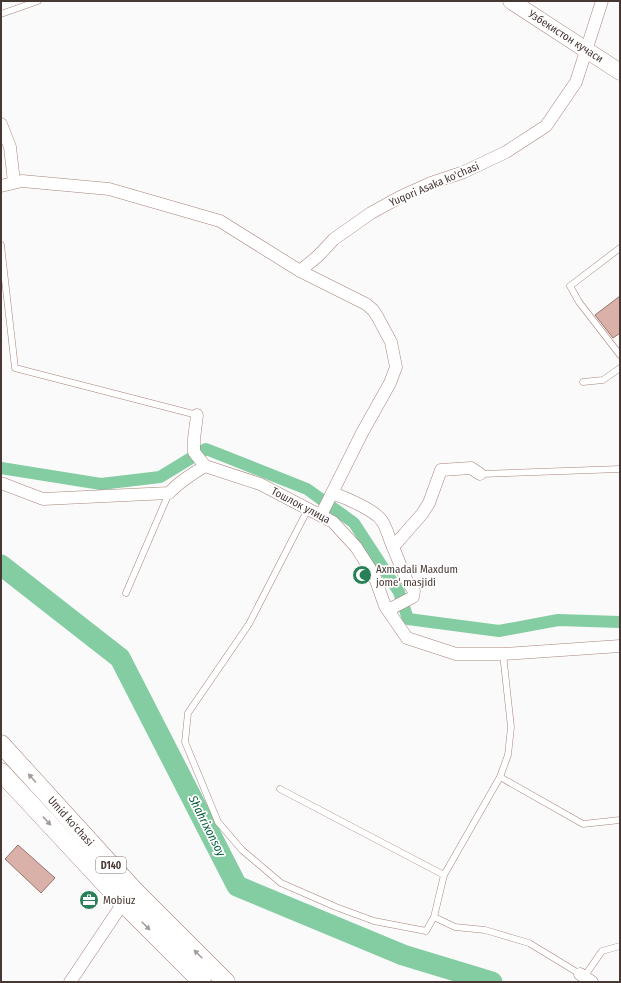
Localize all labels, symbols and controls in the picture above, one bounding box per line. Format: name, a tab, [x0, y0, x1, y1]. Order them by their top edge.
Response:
street label: Узбекистон кучаси	[525, 7, 606, 66]
street label: Yuqori Asaka ko'chasi	[387, 160, 481, 209]
street label: Тошлок улица	[269, 484, 332, 526]
place label: Axmadali Maxdum jome' masjidi	[375, 563, 458, 589]
mosque icon: Axmadali Maxdum jome' masjidi	[351, 564, 373, 586]
one-way arrow	[28, 773, 37, 783]
water label: Shahrixonsoy	[185, 792, 229, 859]
street label: Umid ko'chasi	[45, 794, 96, 849]
one-way arrow	[42, 816, 52, 826]
road number: D140	[96, 857, 126, 873]
office icon: Mobiuz	[78, 889, 100, 911]
place label: Mobiuz	[103, 894, 136, 907]
one-way arrow	[141, 921, 151, 931]
one-way arrow	[193, 949, 203, 959]

